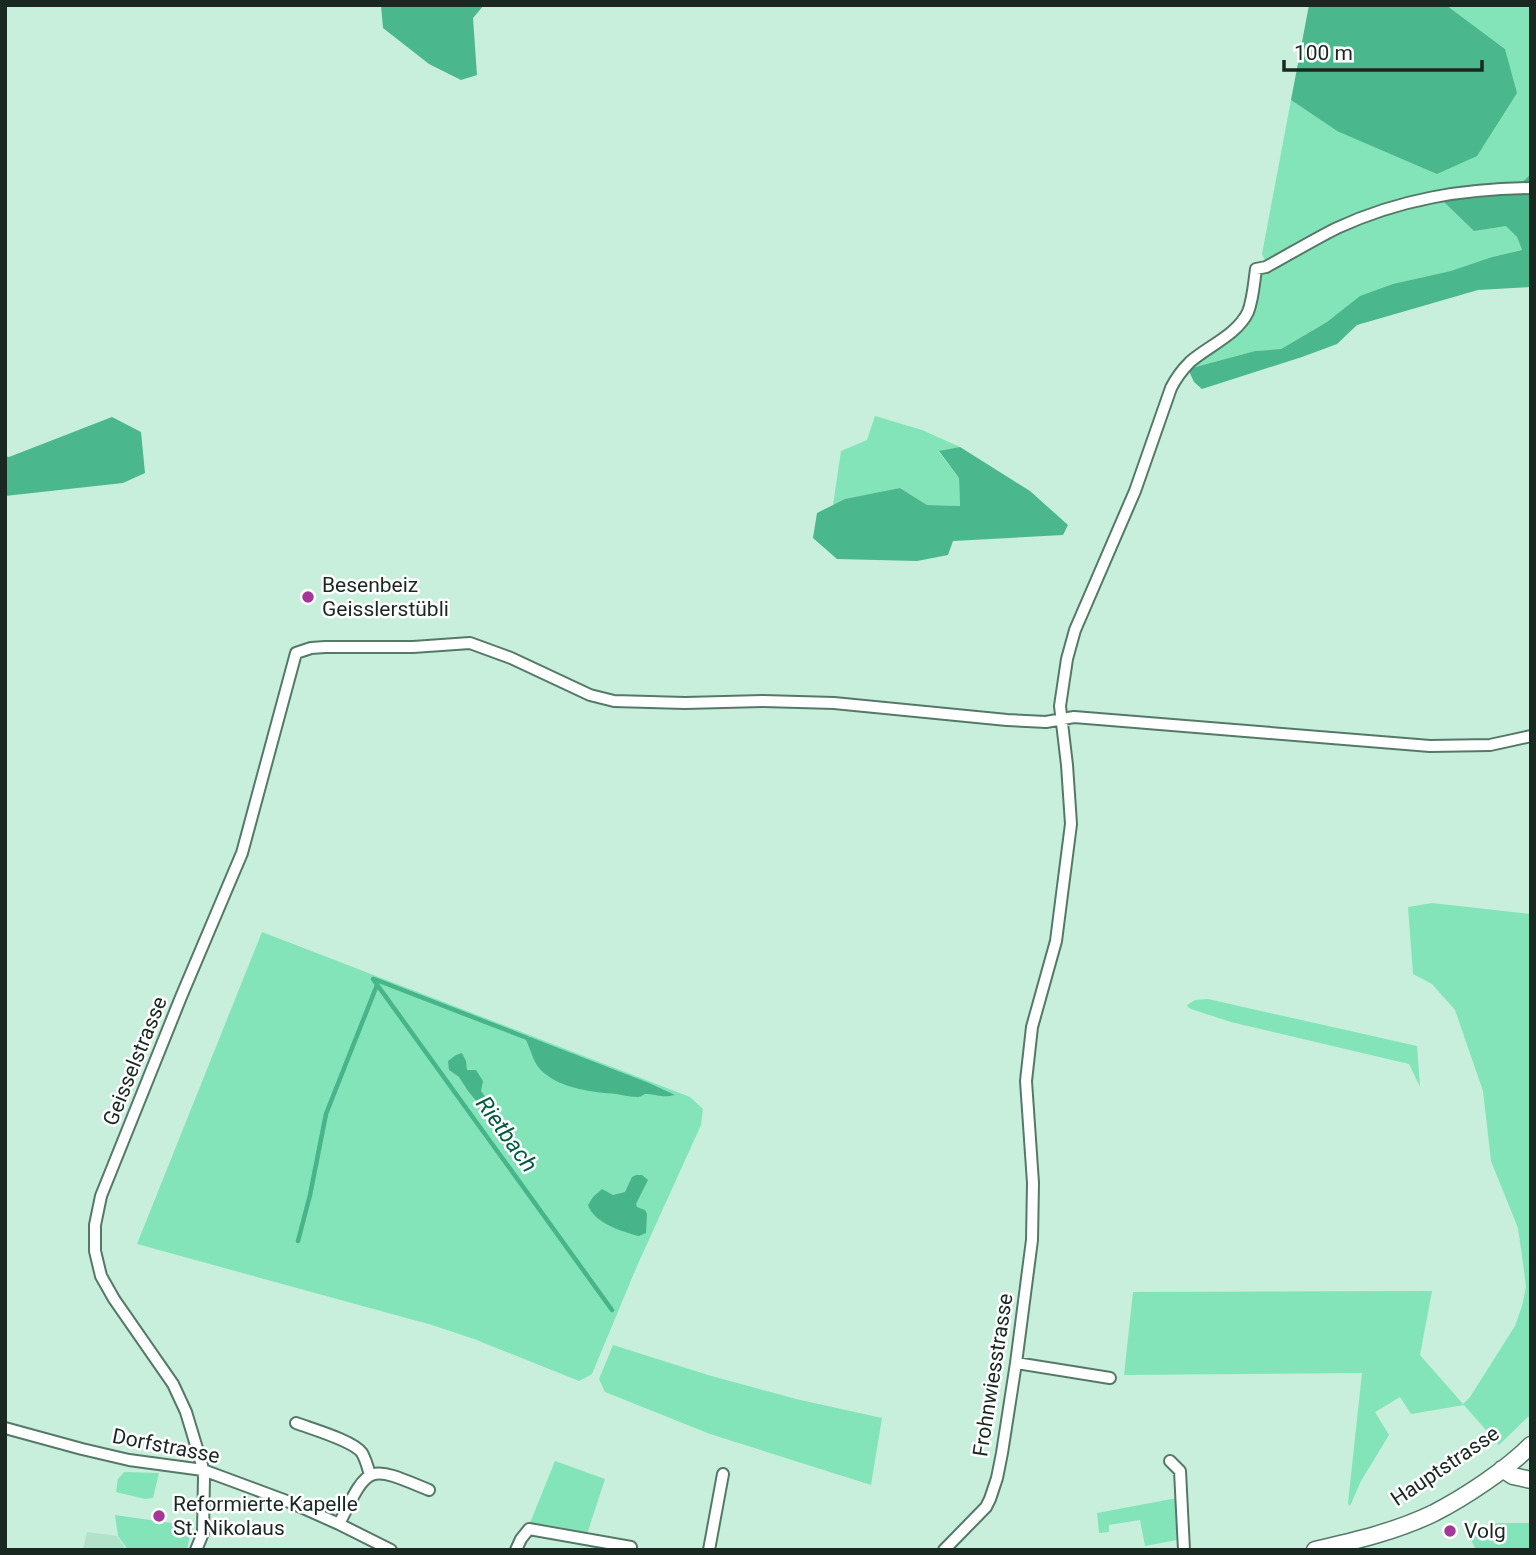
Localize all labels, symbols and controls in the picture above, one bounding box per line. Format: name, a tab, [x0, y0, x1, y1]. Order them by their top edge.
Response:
scale bar	[1284, 28, 1482, 72]
text: 100 m	[1294, 41, 1353, 65]
place label: Besenbeiz Geisslerstübli	[322, 573, 449, 621]
marker: Besenbeiz Geisslerstübli	[300, 589, 316, 605]
street label: Geisselstrasse	[98, 993, 172, 1129]
water label: Rietbach	[470, 1091, 543, 1177]
street label: Frohnwiesstrasse	[968, 1292, 1018, 1458]
street label: Hauptstrasse	[1386, 1421, 1504, 1511]
street label: Dorfstrasse	[110, 1424, 222, 1468]
place label: Reformierte Kapelle St. Nikolaus	[173, 1492, 358, 1540]
marker: Reformierte Kapelle St. Nikolaus	[151, 1508, 167, 1524]
place label: Volg	[1464, 1519, 1506, 1543]
marker: Volg	[1442, 1523, 1458, 1539]

